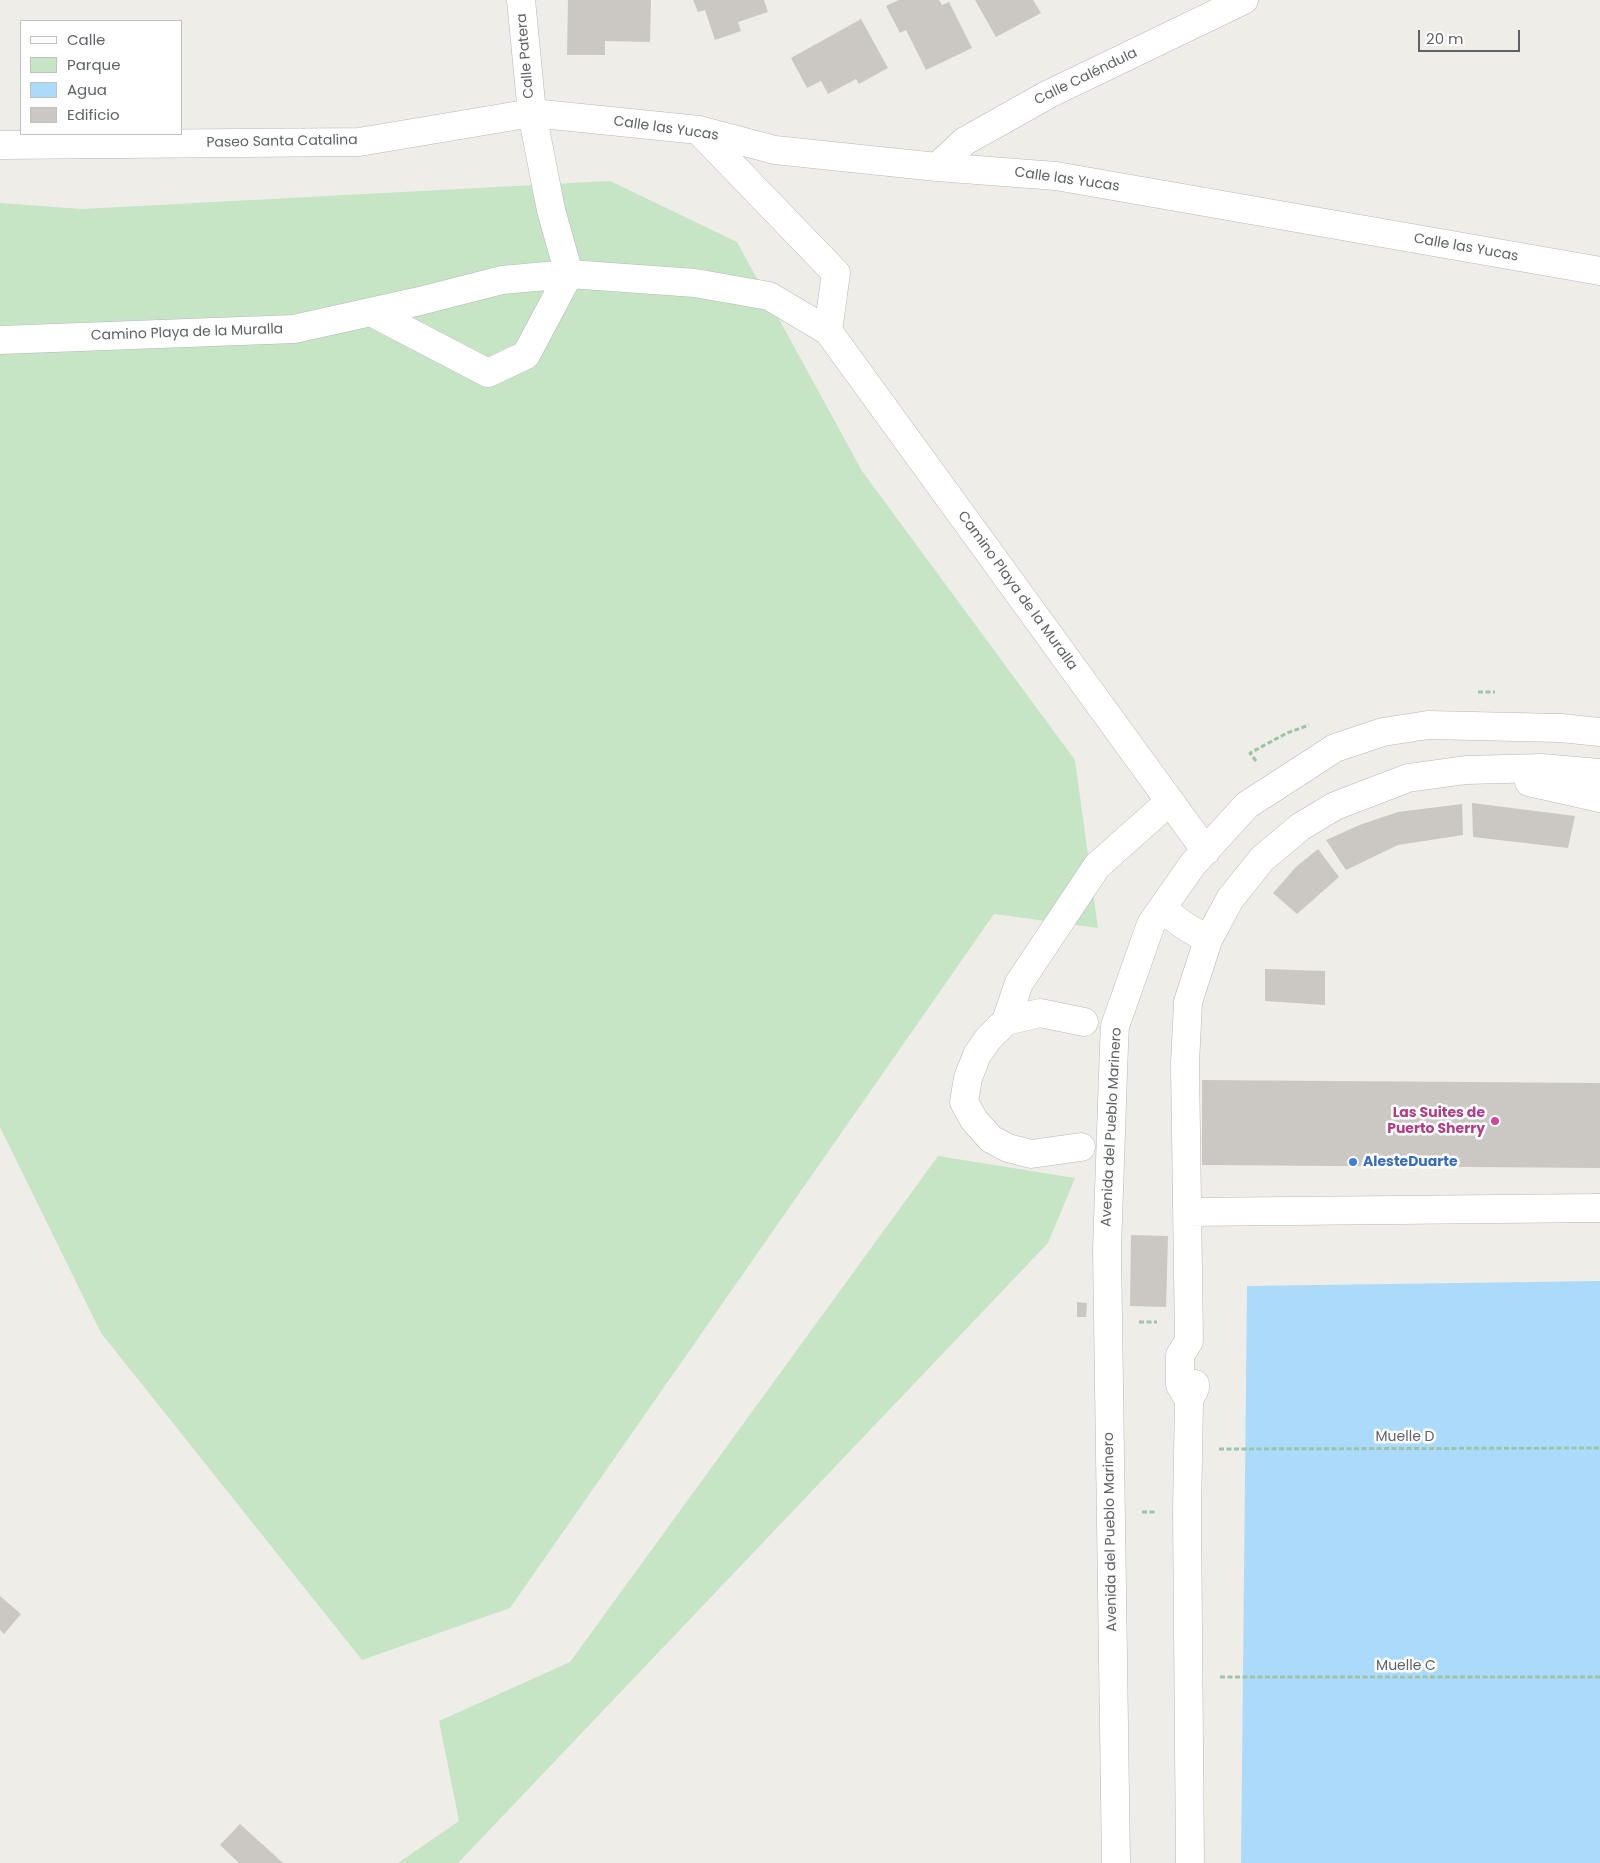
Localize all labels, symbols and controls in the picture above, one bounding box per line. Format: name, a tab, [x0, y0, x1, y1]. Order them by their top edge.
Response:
street label: Calle Patera	[514, 13, 538, 99]
legend	[20, 20, 182, 135]
scale bar	[1420, 20, 1522, 52]
text: 20 m	[1426, 28, 1464, 49]
text: Calle	[67, 29, 105, 50]
street label: Calle Caléndula	[1032, 45, 1140, 109]
text: Parque	[67, 54, 120, 75]
text: Agua	[67, 79, 107, 100]
text: Edificio	[67, 104, 120, 125]
street label: Calle las Yucas	[612, 113, 720, 145]
street label: Paseo Santa Catalina	[206, 132, 358, 152]
street label: Calle las Yucas	[1013, 164, 1121, 196]
street label: Calle las Yucas	[1412, 231, 1520, 265]
street label: Camino Playa de la Muralla	[91, 321, 283, 345]
street label: Camino Playa de la Muralla	[954, 508, 1080, 674]
street label: Avenida del Pueblo Marinero	[1098, 1027, 1126, 1227]
place label: Las Suites de Puerto Sherry	[1387, 1105, 1485, 1138]
marker: Las Suites de Puerto Sherry	[1489, 1115, 1501, 1127]
place label: AlesteDuarte	[1363, 1154, 1458, 1170]
marker: AlesteDuarte	[1347, 1156, 1359, 1168]
street label: Muelle D	[1376, 1429, 1434, 1445]
street label: Avenida del Pueblo Marinero	[1101, 1432, 1121, 1632]
street label: Muelle C	[1376, 1658, 1436, 1674]

